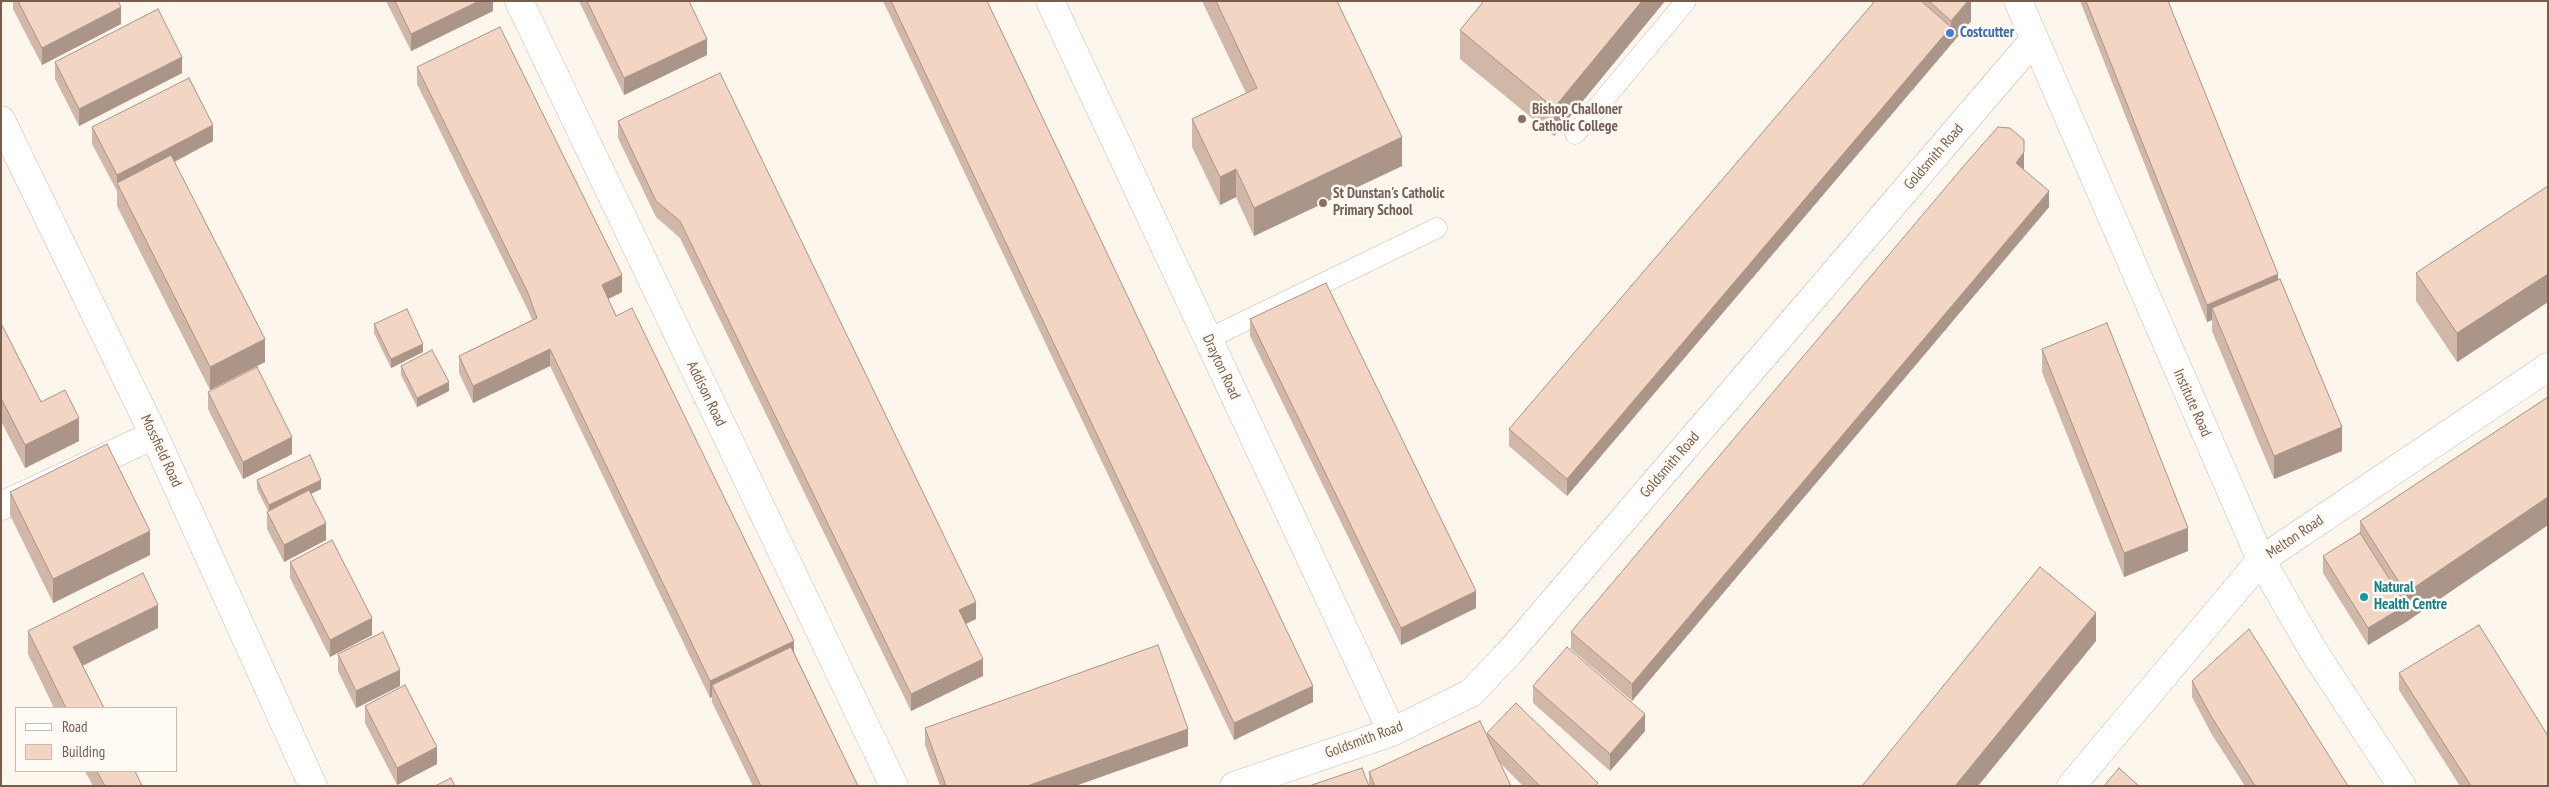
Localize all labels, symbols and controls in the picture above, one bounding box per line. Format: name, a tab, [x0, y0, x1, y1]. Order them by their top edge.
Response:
place label: Costcutter	[1960, 24, 2014, 42]
marker: Costcutter	[1944, 27, 1956, 39]
place label: Bishop Challoner Catholic College	[1532, 101, 1622, 136]
marker: Bishop Challoner Catholic College	[1516, 113, 1528, 125]
street label: Goldsmith Road	[1900, 120, 1968, 194]
place label: St Dunstan's Catholic Primary School	[1333, 185, 1445, 220]
marker: St Dunstan's Catholic Primary School	[1317, 197, 1329, 209]
street label: Drayton Road	[1198, 332, 1244, 402]
street label: Addison Road	[683, 358, 729, 430]
street label: Institute Road	[2169, 366, 2215, 440]
street label: Mossfield Road	[136, 412, 186, 490]
street label: Goldsmith Road	[1636, 428, 1704, 502]
street label: Melton Road	[2263, 511, 2327, 563]
place label: Natural Health Centre	[2374, 579, 2447, 614]
marker: Natural Health Centre	[2358, 591, 2370, 603]
legend	[15, 707, 178, 772]
text: Road	[62, 717, 88, 736]
street label: Goldsmith Road	[1323, 718, 1405, 762]
text: Building	[62, 742, 105, 761]

